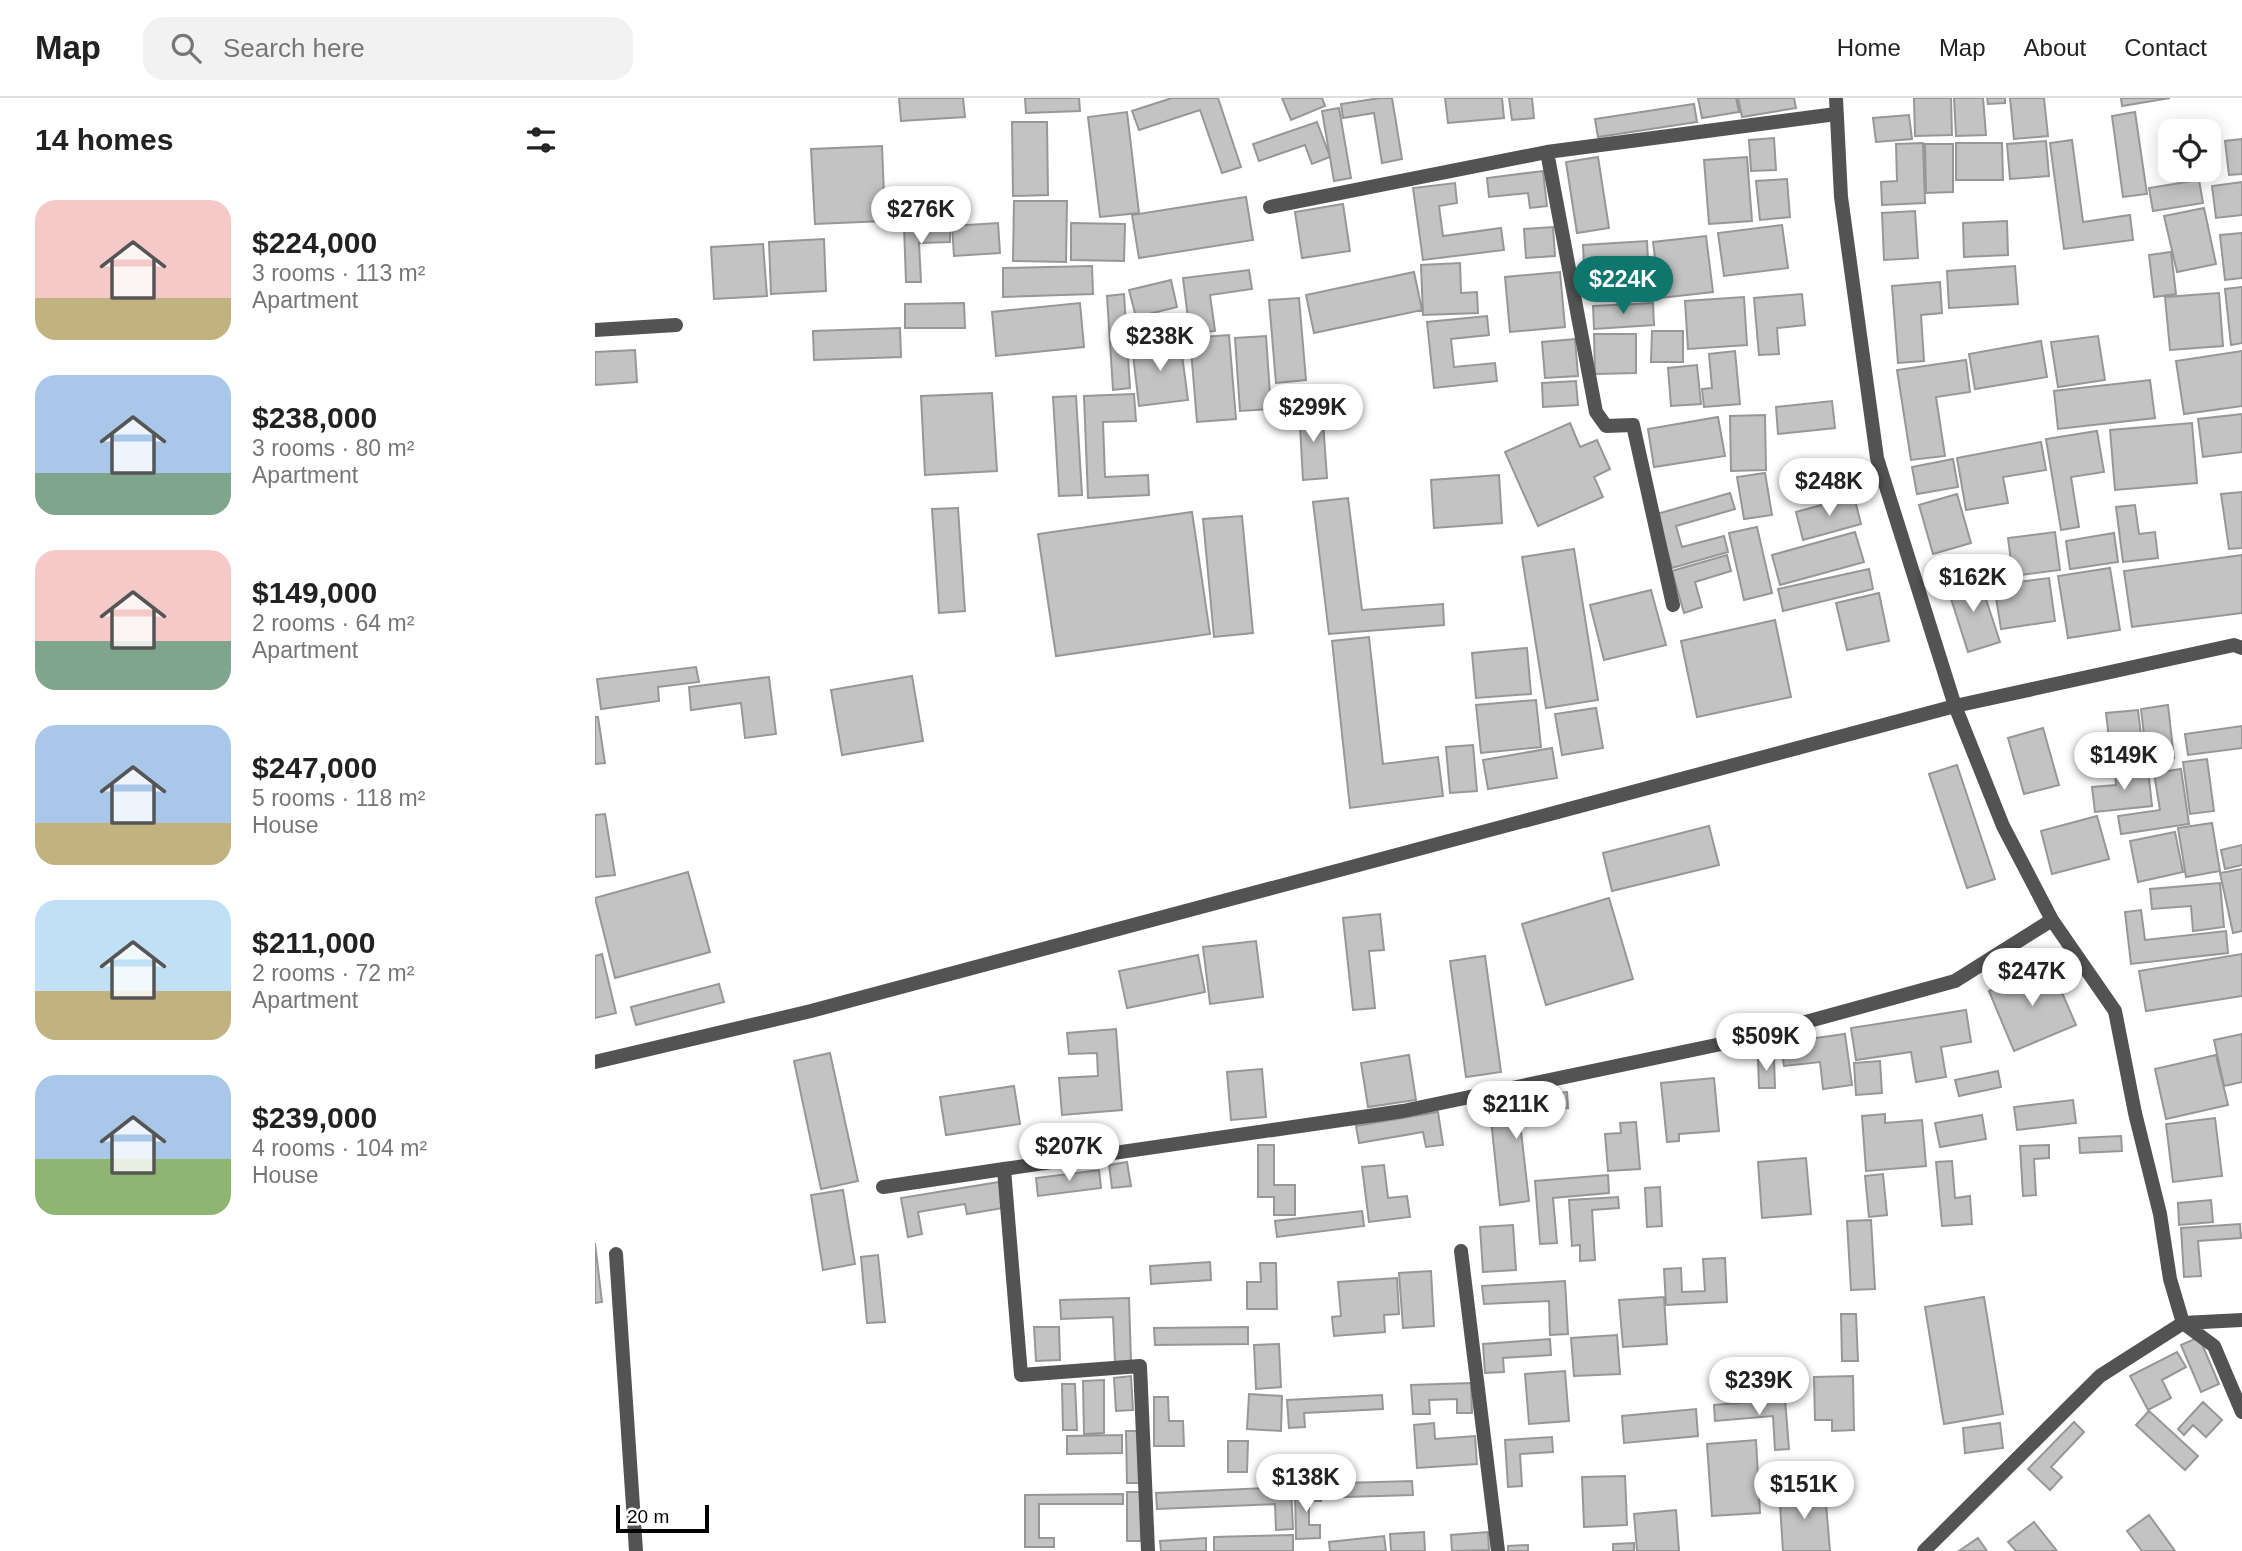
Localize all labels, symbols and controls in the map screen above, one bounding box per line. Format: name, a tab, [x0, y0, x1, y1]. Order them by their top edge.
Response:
search box	[143, 17, 633, 80]
text: Map	[35, 29, 101, 66]
icon: search	[167, 29, 205, 67]
text: Search here	[223, 33, 365, 63]
text: Home	[1837, 34, 1901, 61]
text: Map	[1939, 34, 1986, 61]
text: About	[2024, 34, 2086, 61]
text: Contact	[2124, 34, 2207, 61]
map controls	[2158, 119, 2221, 182]
button: locate	[2158, 119, 2221, 182]
icon: filters	[522, 121, 560, 159]
text: 14 homes	[35, 123, 173, 156]
pin: $276K	[872, 186, 970, 246]
text: $276K	[887, 196, 955, 222]
text: $224,000	[252, 226, 377, 259]
icon: home	[91, 228, 175, 312]
pin: $224K	[1574, 256, 1672, 316]
text: 3 rooms · 113 m²	[252, 260, 425, 286]
text: $224K	[1589, 266, 1657, 292]
text: Apartment	[252, 287, 358, 313]
pin: $238K	[1111, 314, 1209, 373]
text: $238K	[1126, 323, 1194, 349]
pin: $299K	[1264, 384, 1362, 444]
text: $299K	[1279, 394, 1347, 420]
text: $238,000	[252, 401, 377, 434]
icon: home	[91, 403, 175, 487]
text: 3 rooms · 80 m²	[252, 435, 414, 461]
pin: $248K	[1780, 458, 1878, 518]
text: Apartment	[252, 462, 358, 488]
text: $248K	[1795, 468, 1863, 494]
pin: $162K	[1924, 554, 2022, 614]
text: $162K	[1939, 564, 2007, 590]
text: $149,000	[252, 576, 377, 609]
icon: home	[91, 578, 175, 662]
text: 2 rooms · 64 m²	[252, 610, 414, 636]
text: Apartment	[252, 637, 358, 663]
pin: $149K	[2075, 732, 2173, 792]
text: $149K	[2090, 742, 2158, 768]
text: $247,000	[252, 751, 377, 784]
icon: home	[91, 753, 175, 837]
text: 5 rooms · 118 m²	[252, 785, 425, 811]
text: House	[252, 812, 318, 838]
text: $211,000	[252, 926, 375, 959]
icon: home	[91, 928, 175, 1012]
pin: $247K	[1983, 948, 2081, 1008]
text: $247K	[1998, 958, 2066, 984]
text: 2 rooms · 72 m²	[252, 960, 414, 986]
text: Apartment	[252, 987, 358, 1013]
pin: $509K	[1717, 1014, 1815, 1073]
text: $509K	[1732, 1023, 1800, 1049]
pin: $211K	[1467, 1082, 1565, 1141]
text: $211K	[1483, 1091, 1549, 1117]
text: $239,000	[252, 1101, 377, 1134]
icon: home	[91, 1103, 175, 1187]
pin: $207K	[1020, 1124, 1118, 1183]
text: $207K	[1035, 1133, 1103, 1159]
text: 4 rooms · 104 m²	[252, 1135, 427, 1161]
text: House	[252, 1162, 318, 1188]
pin: $239K	[1710, 1358, 1808, 1417]
text: $239K	[1725, 1367, 1793, 1393]
pin: $138K	[1257, 1454, 1355, 1514]
pin: $151K	[1755, 1462, 1853, 1521]
text: $138K	[1272, 1464, 1340, 1490]
text: $151K	[1770, 1471, 1838, 1497]
scale bar	[616, 1502, 709, 1534]
text: 20 m	[627, 1506, 669, 1527]

